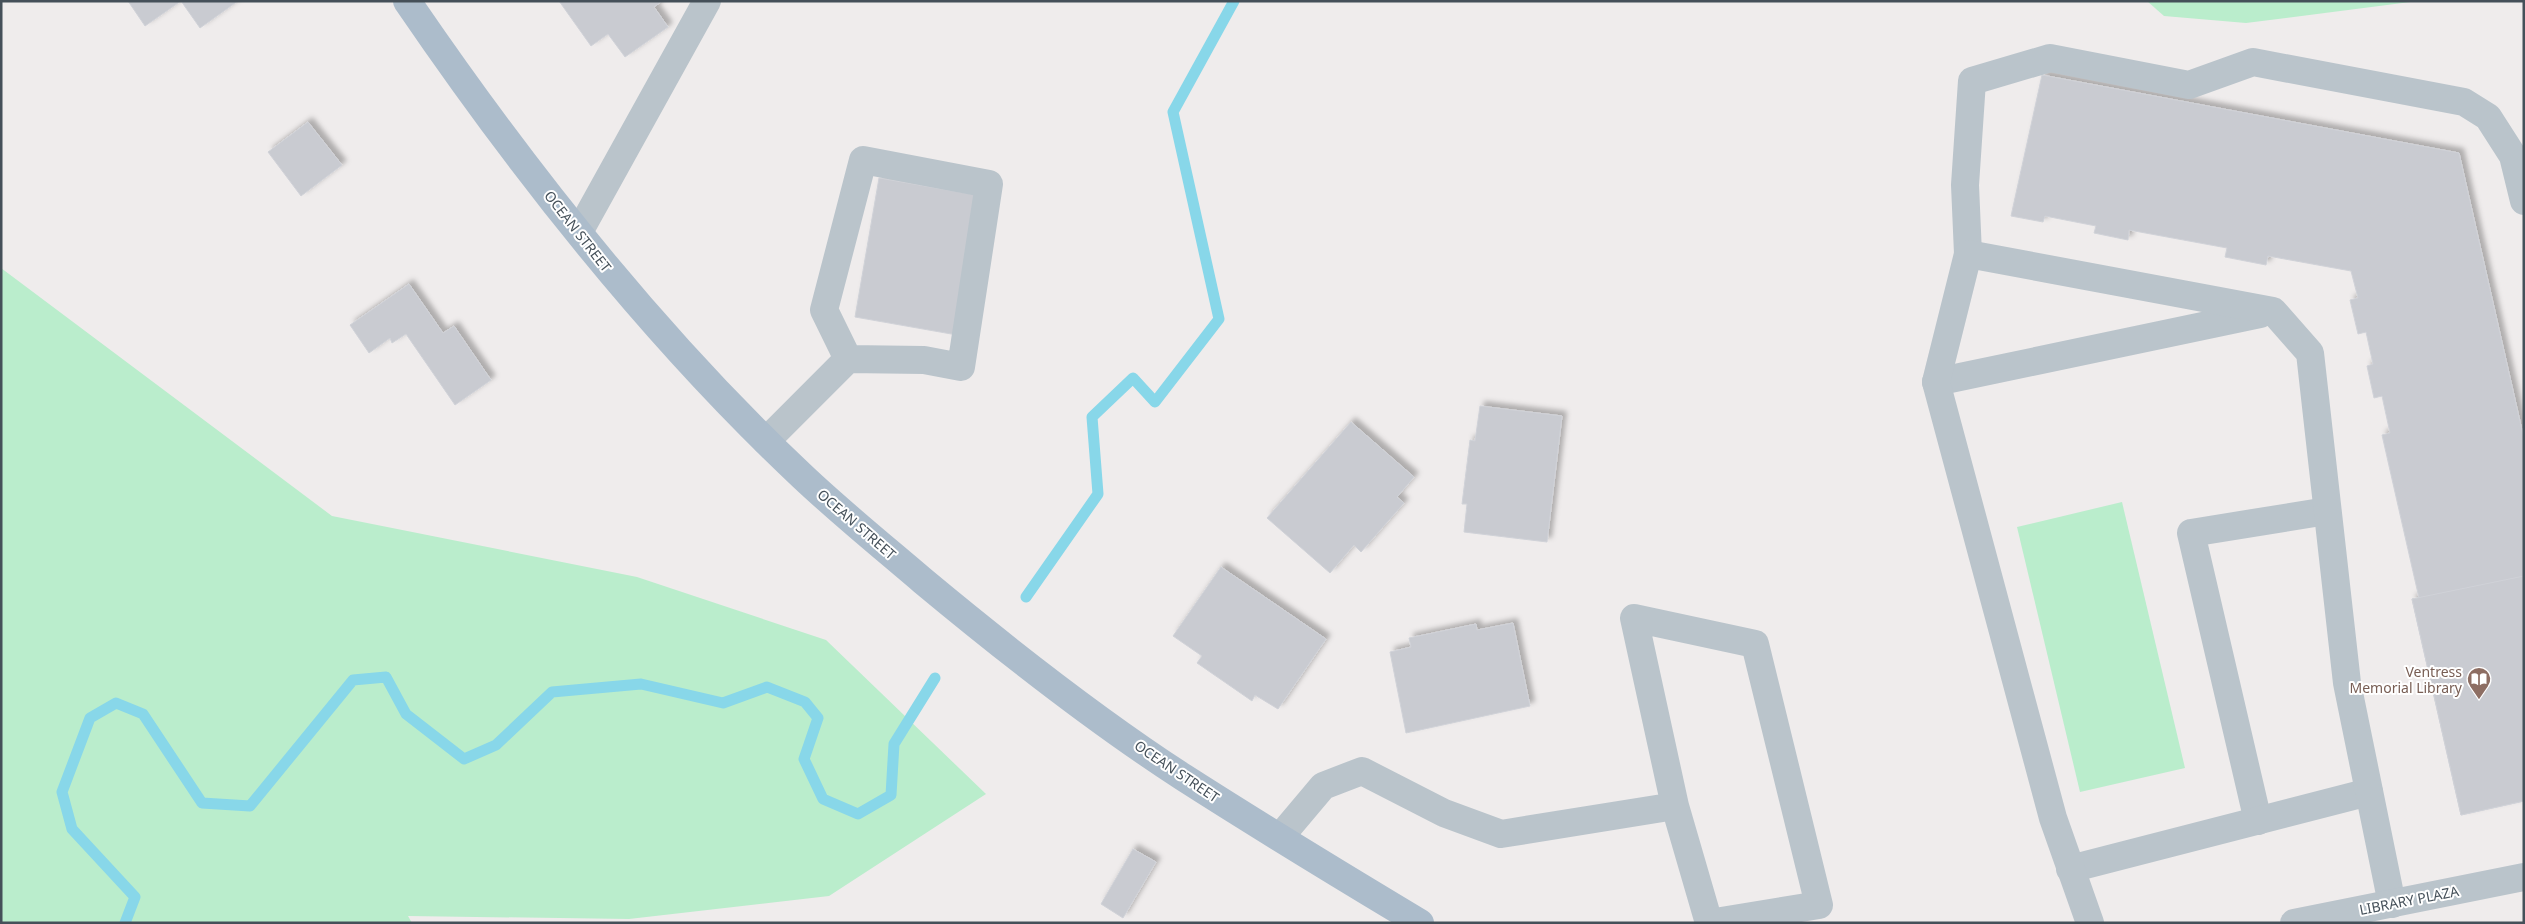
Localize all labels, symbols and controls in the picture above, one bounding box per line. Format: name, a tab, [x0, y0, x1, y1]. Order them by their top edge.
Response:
street label: OCEAN STREET	[540, 186, 616, 276]
street label: OCEAN STREET	[814, 485, 900, 564]
place label: Ventress Memorial Library	[2350, 662, 2463, 697]
library icon: Ventress Memorial Library	[2466, 666, 2492, 700]
street label: OCEAN STREET	[1131, 736, 1223, 806]
street label: LIBRARY PLAZA	[2358, 881, 2460, 919]

